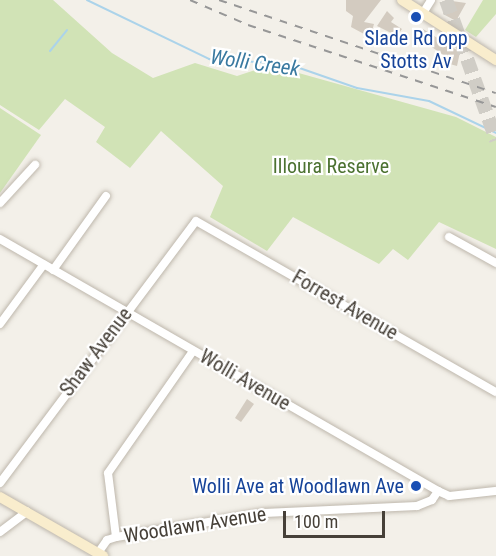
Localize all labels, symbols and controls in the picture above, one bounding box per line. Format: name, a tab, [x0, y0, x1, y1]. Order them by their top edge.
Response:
marker: Slade Rd opp Stotts Av	[409, 10, 423, 24]
place label: Slade Rd opp Stotts Av	[364, 27, 468, 74]
water label: Wolli Creek	[209, 44, 301, 82]
park label: Illoura Reserve	[273, 154, 389, 178]
street label: Forrest Avenue	[288, 265, 402, 345]
street label: Shaw Avenue	[55, 303, 137, 401]
street label: Wolli Avenue	[195, 344, 295, 416]
place label: Wolli Ave at Woodlawn Ave	[192, 474, 404, 498]
marker: Wolli Ave at Woodlawn Ave	[409, 479, 423, 493]
scale bar	[286, 499, 388, 537]
street label: Woodlawn Avenue	[122, 502, 268, 548]
text: 100 m	[294, 511, 338, 532]

